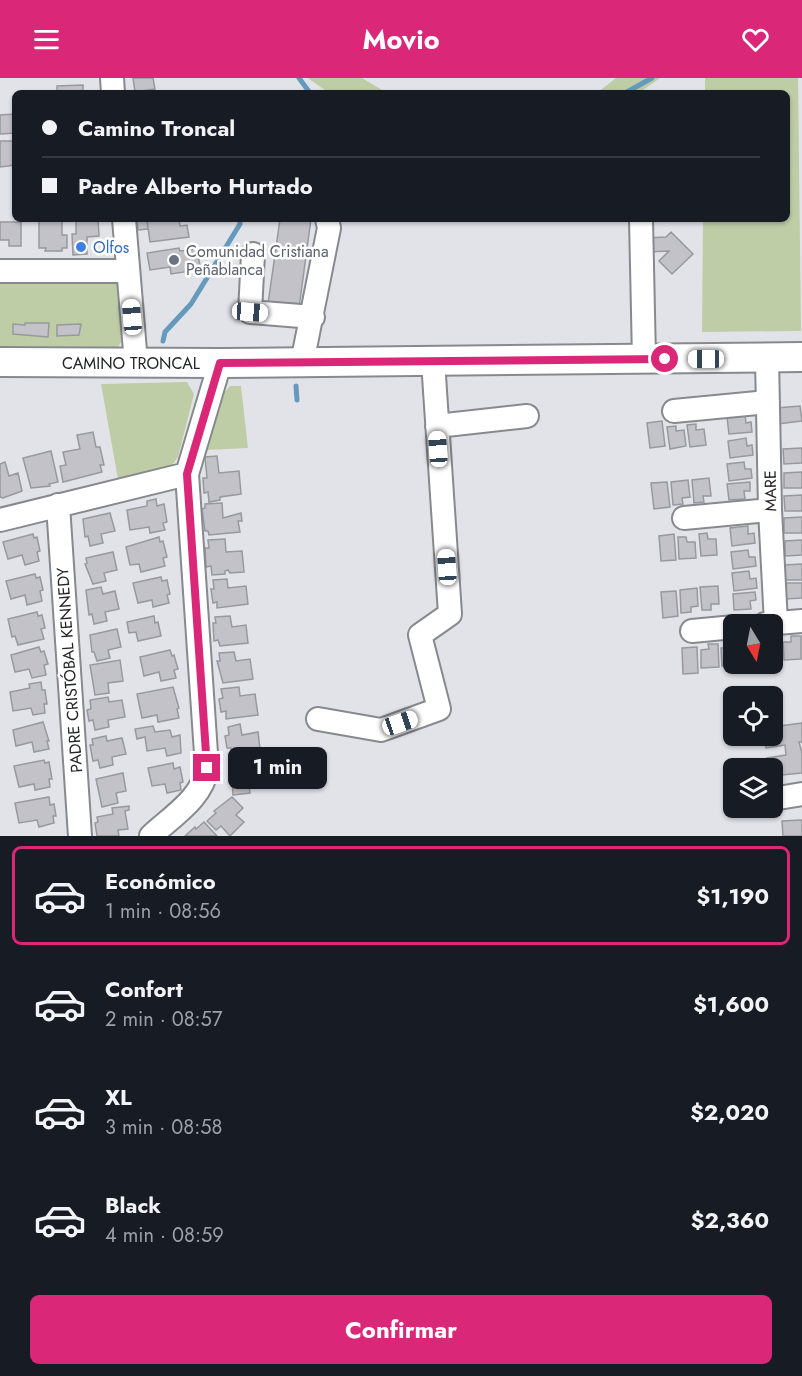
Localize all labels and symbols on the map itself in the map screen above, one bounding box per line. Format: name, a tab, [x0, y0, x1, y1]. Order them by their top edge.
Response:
place label: Olfos	[93, 236, 129, 259]
marker: Olfos	[74, 240, 88, 254]
place label: Comunidad Cristiana Peñablanca	[186, 240, 329, 281]
marker: Comunidad Cristiana Peñablanca	[167, 253, 181, 267]
car	[121, 298, 143, 336]
car	[231, 302, 269, 322]
route start	[651, 345, 678, 372]
car	[688, 350, 724, 368]
street label: CAMINO TRONCAL	[62, 352, 201, 375]
car	[428, 430, 448, 468]
street label: MARE	[759, 470, 782, 512]
car	[437, 548, 457, 586]
street label: PADRE CRISTÓBAL KENNEDY	[51, 567, 88, 773]
north arrow	[723, 614, 783, 674]
car	[380, 709, 420, 737]
callout: 1 min	[228, 747, 327, 789]
route end	[193, 754, 220, 781]

